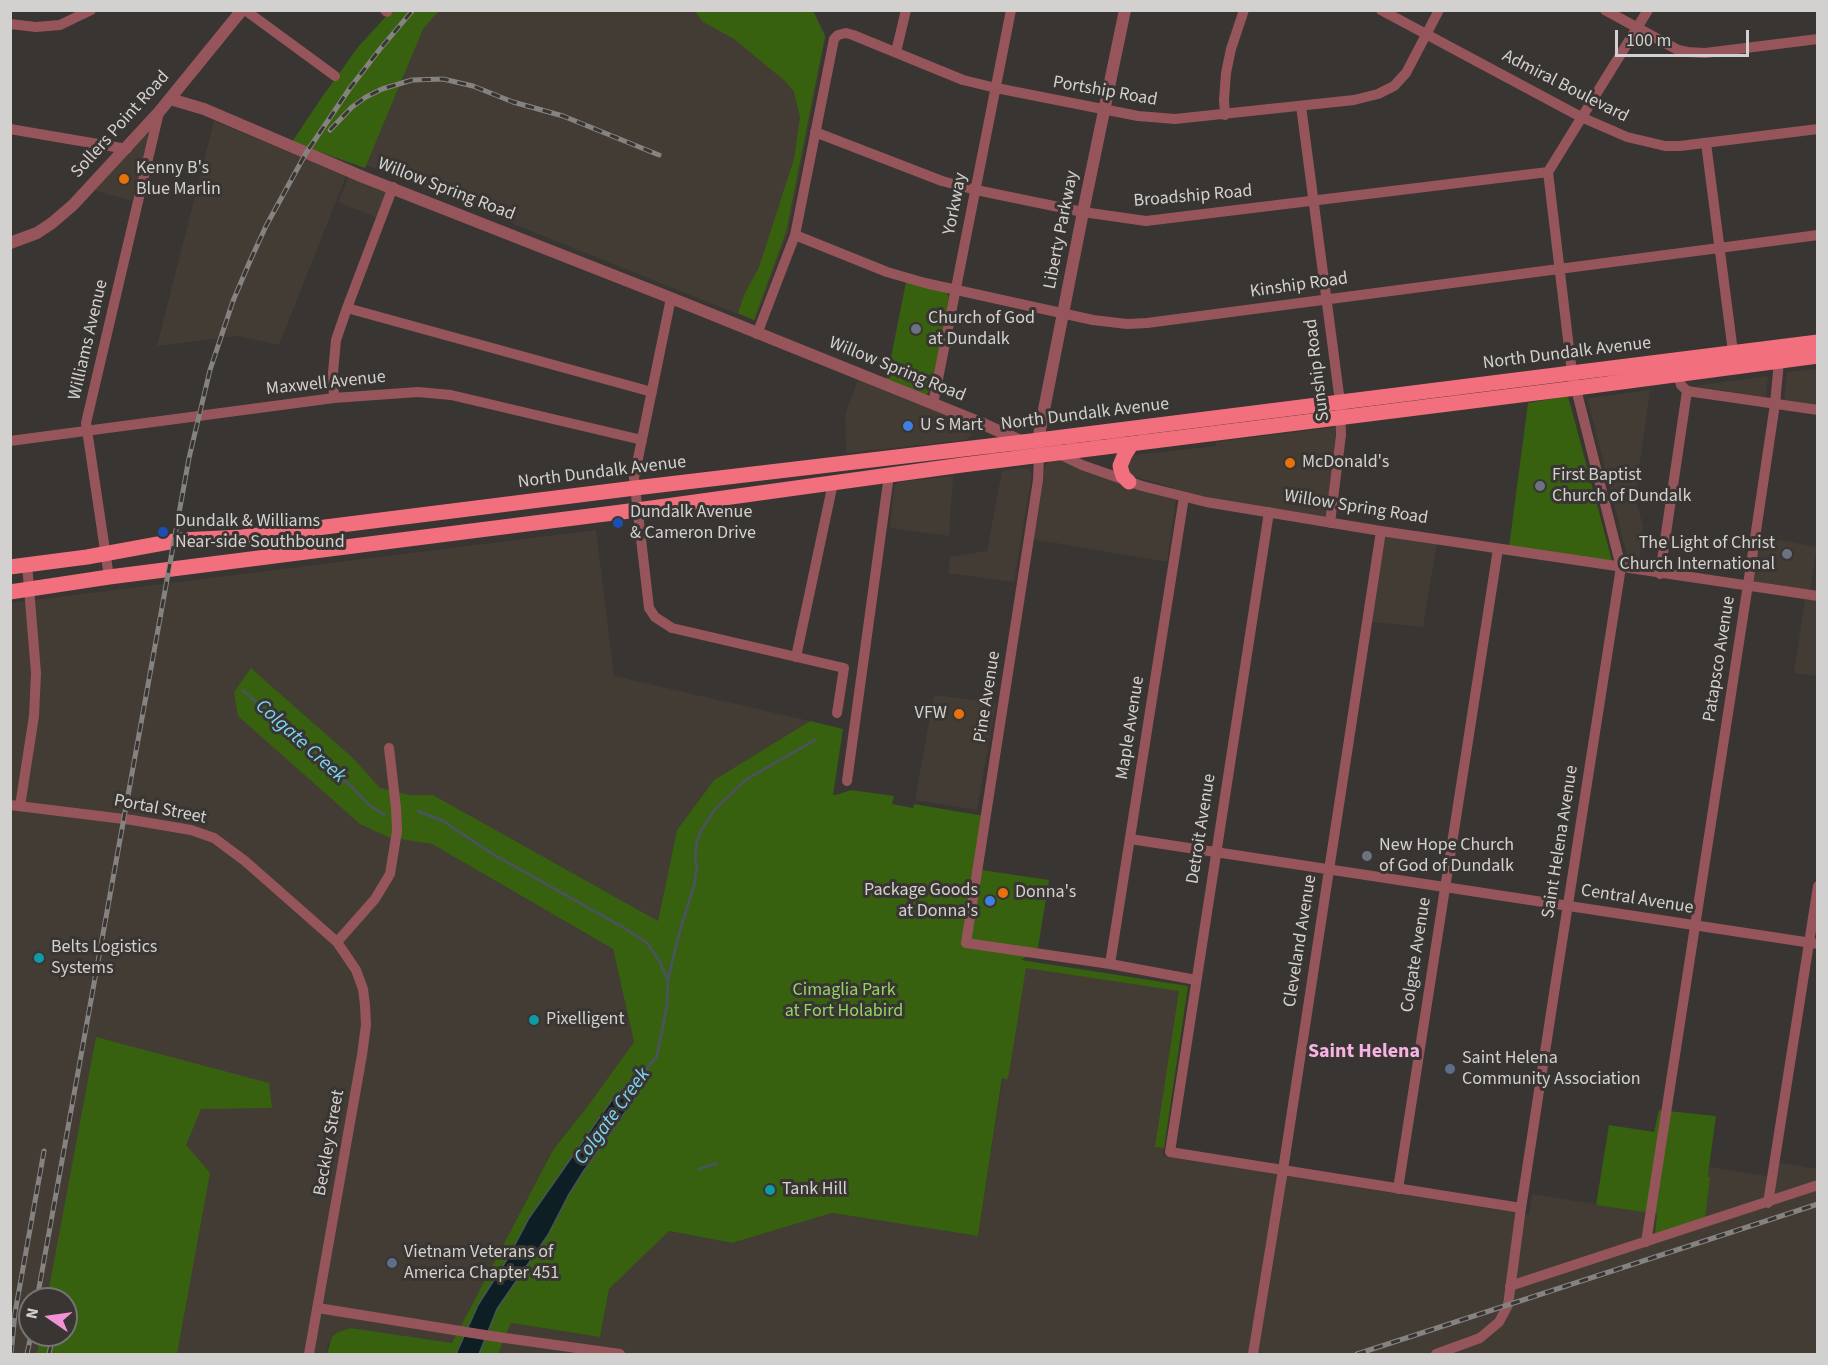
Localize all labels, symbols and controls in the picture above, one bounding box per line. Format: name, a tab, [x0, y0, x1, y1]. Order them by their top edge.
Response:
scale bar	[1618, 18, 1752, 56]
text: 100 m	[1626, 28, 1671, 53]
street label: Admiral Boulevard	[1498, 46, 1632, 128]
street label: Sollers Point Road	[67, 67, 175, 183]
street label: Portship Road	[1051, 72, 1159, 112]
street label: Willow Spring Road	[374, 154, 518, 226]
place label: Kenny B's Blue Marlin	[136, 158, 221, 201]
street label: Liberty Parkway	[1040, 169, 1084, 291]
street label: Yorkway	[939, 171, 973, 237]
marker: Kenny B's Blue Marlin	[117, 172, 131, 186]
street label: Broadship Road	[1133, 181, 1253, 213]
street label: Kinship Road	[1249, 268, 1349, 304]
street label: Williams Avenue	[65, 278, 113, 402]
place label: Church of God at Dundalk	[928, 308, 1035, 350]
street label: Sunship Road	[1301, 317, 1335, 423]
marker: Church of God at Dundalk	[909, 322, 923, 336]
street label: Willow Spring Road	[826, 333, 968, 407]
street label: North Dundalk Avenue	[1482, 333, 1652, 375]
street label: Maxwell Avenue	[265, 367, 387, 401]
street label: North Dundalk Avenue	[1000, 394, 1170, 436]
place label: U S Mart	[920, 415, 983, 437]
marker: U S Mart	[901, 419, 915, 433]
street label: North Dundalk Avenue	[517, 452, 687, 494]
place label: McDonald's	[1302, 452, 1389, 474]
marker: McDonald's	[1283, 456, 1297, 470]
place label: First Baptist Church of Dundalk	[1552, 465, 1691, 508]
marker: First Baptist Church of Dundalk	[1533, 479, 1547, 493]
street label: Willow Spring Road	[1282, 486, 1430, 530]
place label: Dundalk Avenue & Cameron Drive	[630, 502, 756, 544]
place label: Dundalk & Williams Near-side Southbound	[175, 511, 345, 554]
marker: Dundalk Avenue & Cameron Drive	[611, 516, 625, 530]
marker: Dundalk & Williams Near-side Southbound	[156, 525, 170, 539]
place label: The Light of Christ Church International	[1619, 533, 1775, 576]
marker: The Light of Christ Church International	[1780, 547, 1794, 561]
street label: Patapsco Avenue	[1699, 595, 1741, 723]
street label: Pine Avenue	[970, 650, 1006, 744]
street label: Maple Avenue	[1112, 675, 1150, 781]
water label: Colgate Creek	[250, 695, 350, 789]
place label: VFW	[915, 703, 947, 725]
marker: VFW	[952, 707, 966, 721]
street label: Saint Helena Avenue	[1538, 764, 1584, 920]
street label: Detroit Avenue	[1183, 772, 1221, 886]
street label: Portal Street	[112, 790, 208, 830]
place label: New Hope Church of God of Dundalk	[1379, 835, 1514, 878]
marker: New Hope Church of God of Dundalk	[1360, 849, 1374, 863]
street label: Cleveland Avenue	[1280, 873, 1322, 1009]
place label: Package Goods at Donna's	[864, 880, 978, 922]
street label: Central Avenue	[1579, 880, 1695, 920]
place label: Donna's	[1015, 882, 1076, 904]
marker: Donna's	[996, 886, 1010, 900]
marker: Package Goods at Donna's	[983, 894, 997, 908]
street label: Colgate Avenue	[1397, 896, 1437, 1014]
place label: Belts Logistics Systems	[51, 937, 157, 980]
marker: Belts Logistics Systems	[32, 951, 46, 965]
park label: Cimaglia Park at Fort Holabird	[785, 980, 903, 1022]
place label: Pixelligent	[546, 1009, 625, 1031]
marker: Pixelligent	[527, 1013, 541, 1027]
district label: Saint Helena	[1308, 1041, 1420, 1065]
place label: Saint Helena Community Association	[1462, 1048, 1641, 1090]
marker: Saint Helena Community Association	[1443, 1062, 1457, 1076]
water label: Colgate Creek	[570, 1064, 656, 1170]
street label: Beckley Street	[310, 1088, 350, 1198]
place label: Tank Hill	[782, 1179, 847, 1201]
marker: Tank Hill	[763, 1183, 777, 1197]
place label: Vietnam Veterans of America Chapter 451	[404, 1242, 559, 1284]
marker: Vietnam Veterans of America Chapter 451	[385, 1256, 399, 1270]
north arrow	[18, 1287, 78, 1347]
text: N	[20, 1306, 44, 1321]

